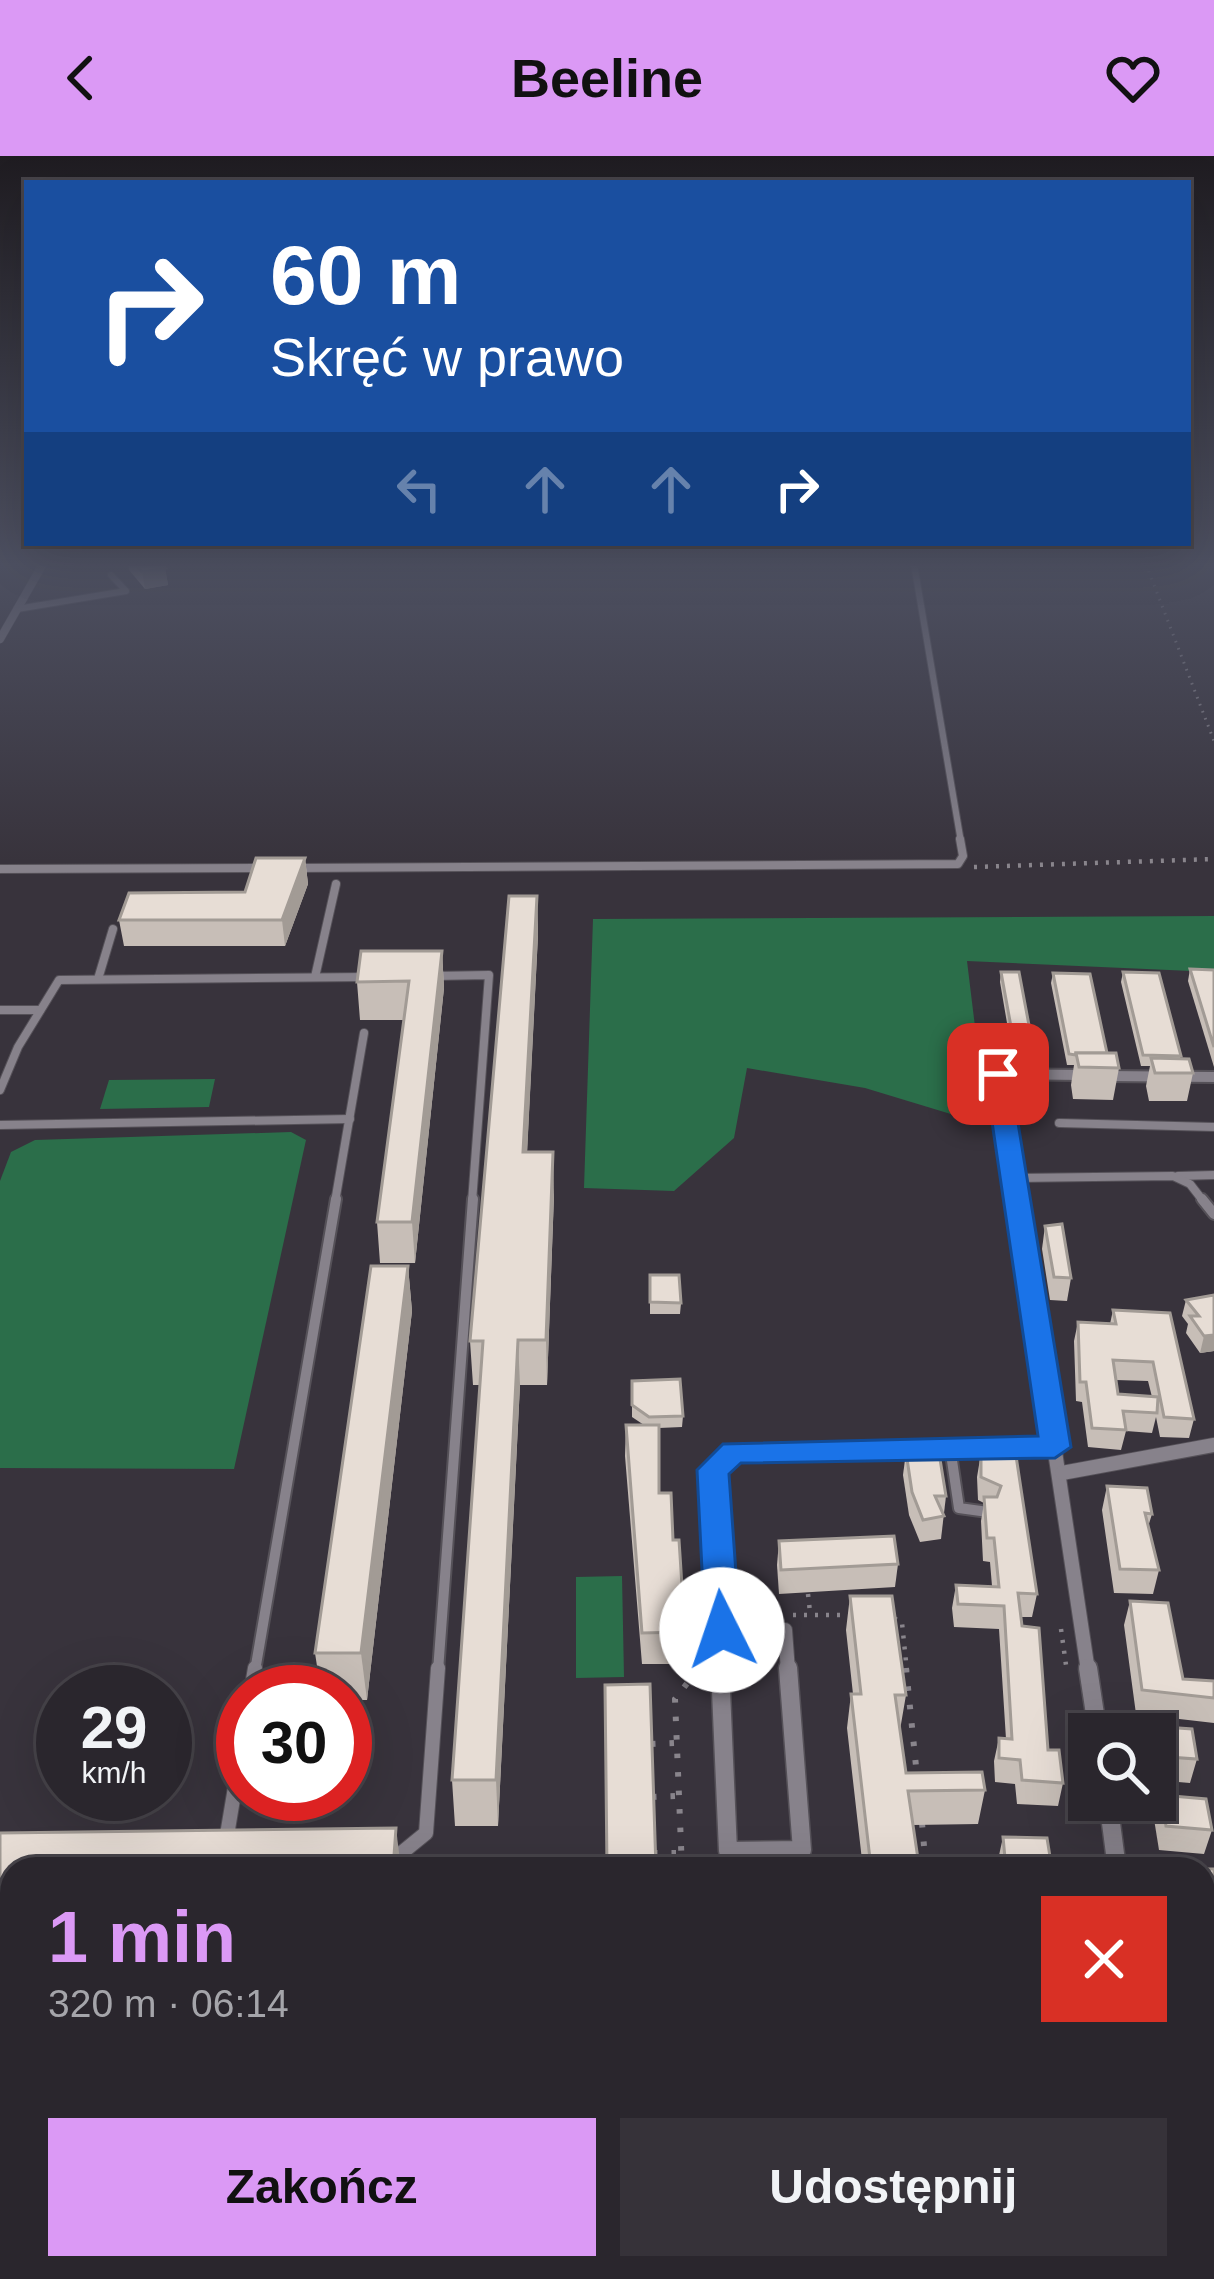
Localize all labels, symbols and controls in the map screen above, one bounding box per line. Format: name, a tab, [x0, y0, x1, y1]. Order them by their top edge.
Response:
icon: back	[48, 45, 114, 111]
icon: heart	[1100, 45, 1166, 111]
text: Beeline	[511, 48, 703, 108]
icon: right	[72, 228, 228, 384]
text: 60 m	[270, 228, 461, 322]
text: Skręć w prawo	[270, 327, 624, 387]
icon: left	[386, 456, 452, 522]
icon: ahead	[512, 456, 578, 522]
icon: ahead	[638, 456, 704, 522]
icon: right	[764, 456, 830, 522]
pin	[947, 1023, 1049, 1125]
icon: arrive	[965, 1041, 1031, 1107]
position arrow	[659, 1567, 785, 1693]
speed limit sign: 30	[216, 1665, 372, 1821]
text: 29	[81, 1694, 147, 1761]
map controls	[1068, 1713, 1176, 1821]
button: search	[1068, 1713, 1176, 1821]
text: km/h	[81, 1756, 147, 1789]
button: close	[1041, 1896, 1167, 2022]
text: 1 min	[48, 1897, 236, 1977]
text: 320 m · 06:14	[48, 1982, 289, 2025]
button: Zakończ	[48, 2118, 596, 2256]
button: Udostępnij	[620, 2118, 1167, 2256]

